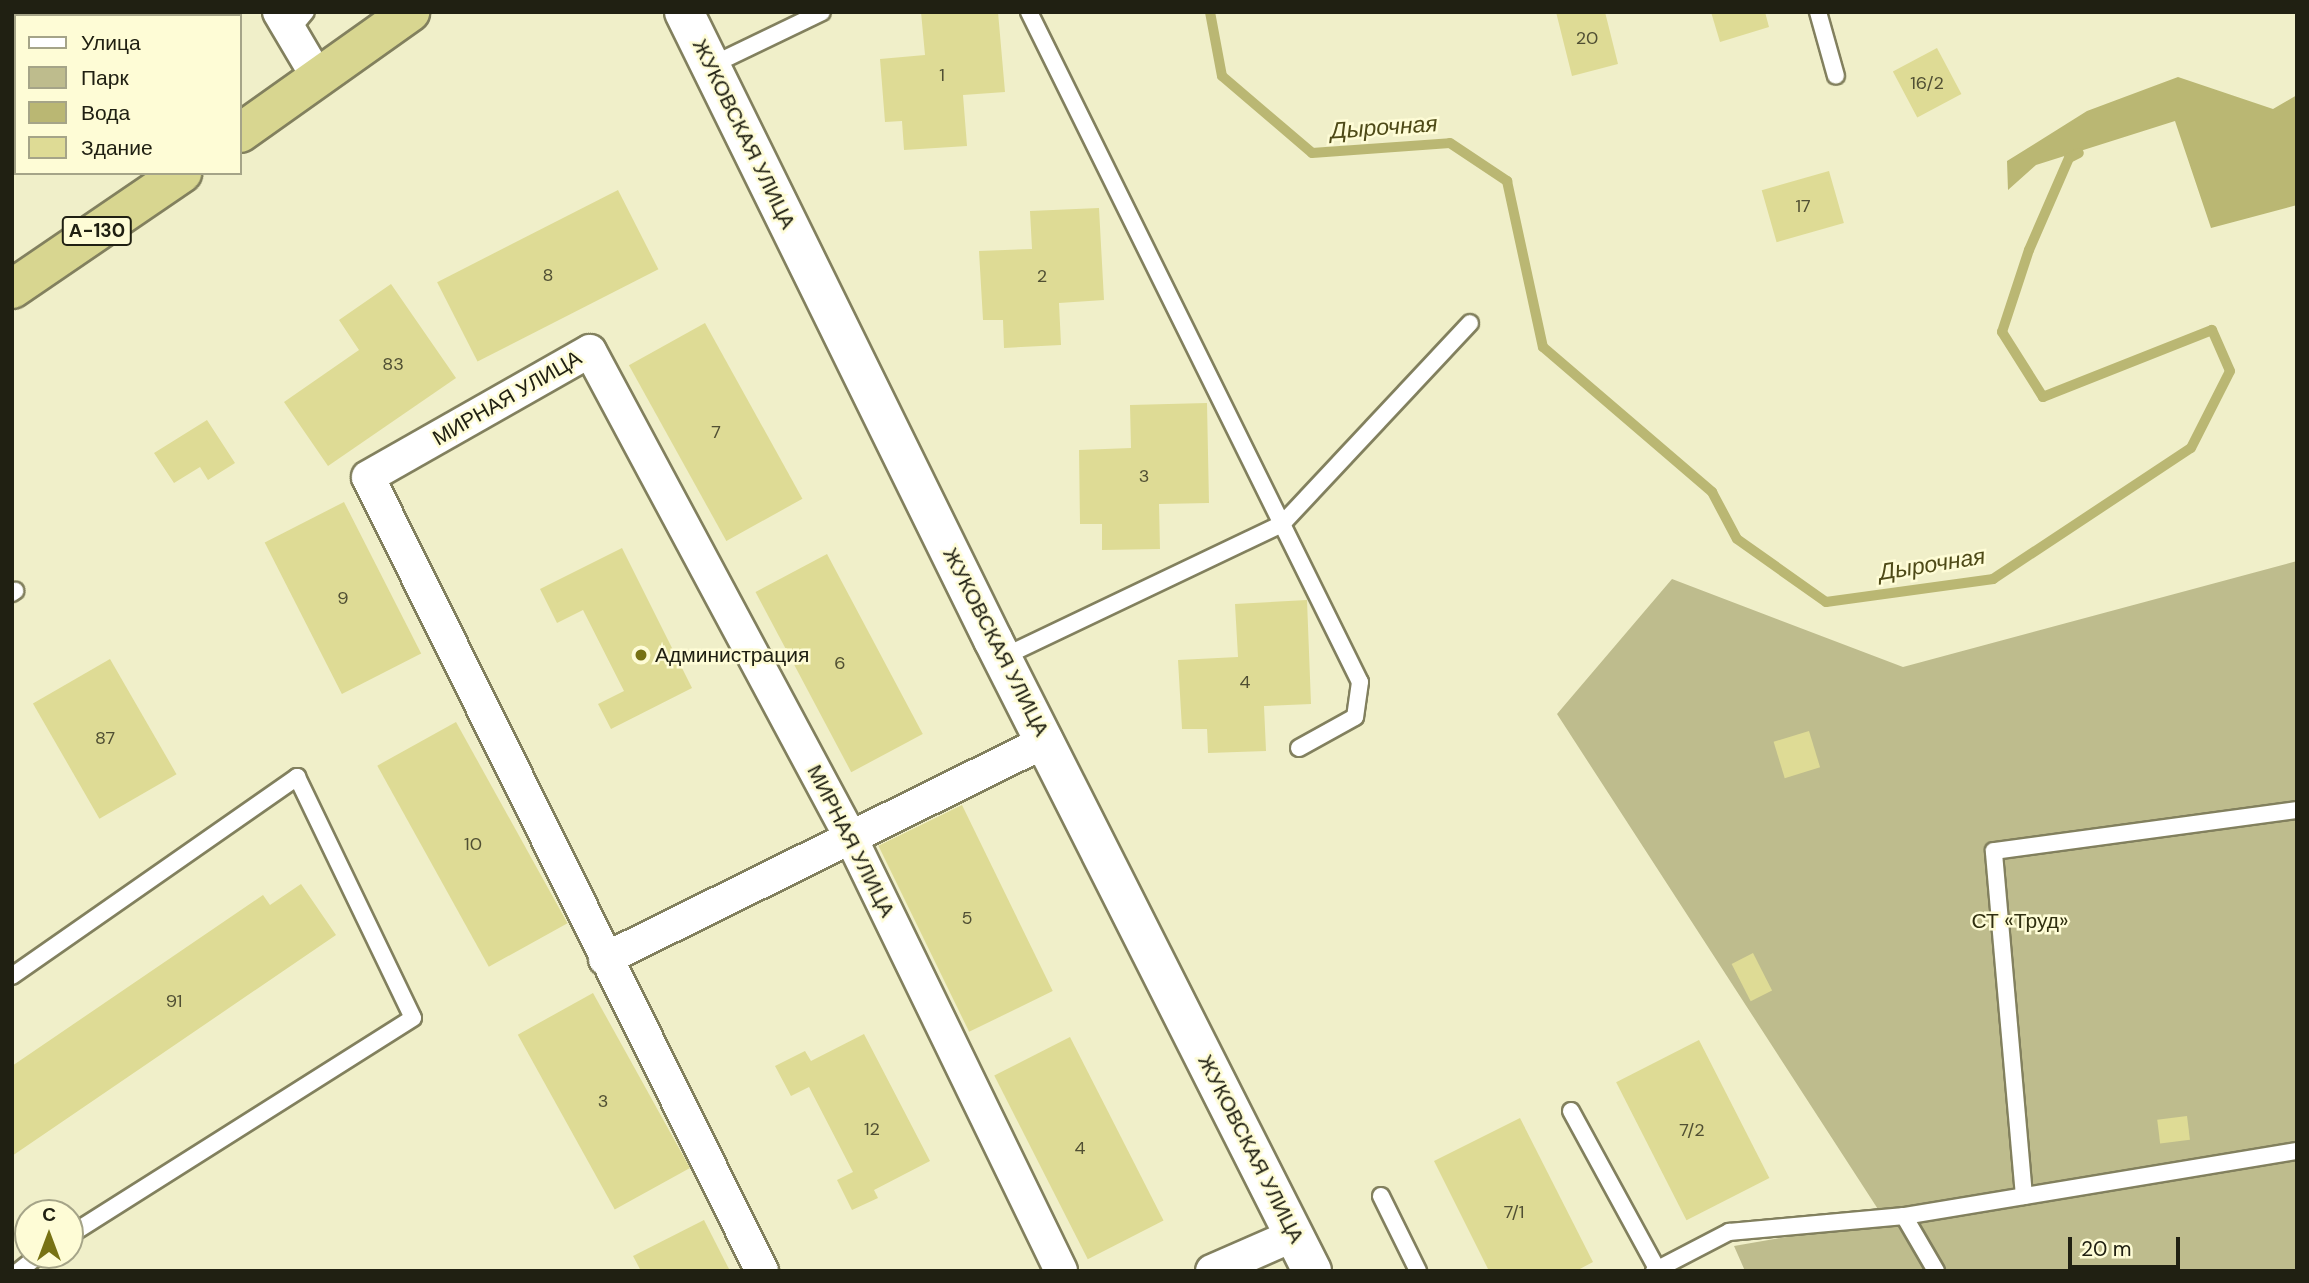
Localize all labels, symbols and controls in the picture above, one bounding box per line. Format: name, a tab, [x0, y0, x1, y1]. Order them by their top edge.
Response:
legend	[14, 14, 242, 175]
house number: 20	[1576, 27, 1598, 49]
text: Улица	[81, 29, 141, 57]
street label: ЖУКОВСКАЯ УЛИЦА	[687, 35, 801, 233]
text: Парк	[81, 64, 129, 92]
house number: 1	[939, 64, 945, 86]
house number: 16/2	[1910, 72, 1944, 94]
text: Вода	[81, 99, 130, 127]
water label: Дырочная	[1330, 109, 1438, 145]
text: Здание	[81, 134, 153, 162]
house number: 17	[1795, 195, 1811, 217]
road number: А-130	[60, 216, 134, 246]
house number: 8	[543, 264, 553, 286]
house number: 2	[1037, 265, 1047, 287]
street label: МИРНАЯ УЛИЦА	[428, 345, 586, 451]
house number: 83	[382, 353, 404, 375]
house number: 7	[711, 421, 721, 443]
house number: 3	[1139, 465, 1149, 487]
water label: Дырочная	[1877, 542, 1987, 586]
street label: ЖУКОВСКАЯ УЛИЦА	[938, 544, 1054, 740]
house number: 9	[337, 587, 349, 609]
place label: Администрация	[655, 642, 809, 668]
marker: Администрация	[633, 647, 649, 663]
house number: 6	[834, 652, 846, 674]
house number: 4	[1240, 671, 1250, 693]
house number: 87	[95, 727, 115, 749]
street label: МИРНАЯ УЛИЦА	[802, 761, 900, 921]
house number: 10	[464, 833, 482, 855]
house number: 5	[962, 907, 972, 929]
park label: СТ «Труд»	[1971, 908, 2069, 934]
house number: 91	[166, 990, 182, 1012]
street label: ЖУКОВСКАЯ УЛИЦА	[1193, 1051, 1309, 1247]
house number: 3	[598, 1090, 608, 1112]
house number: 12	[864, 1118, 880, 1140]
house number: 7/2	[1679, 1119, 1705, 1141]
house number: 4	[1075, 1137, 1085, 1159]
north arrow	[14, 1199, 84, 1269]
house number: 7/1	[1504, 1201, 1524, 1223]
text: С	[42, 1202, 56, 1227]
scale bar	[2071, 1224, 2183, 1268]
text: 20 m	[2081, 1235, 2132, 1263]

